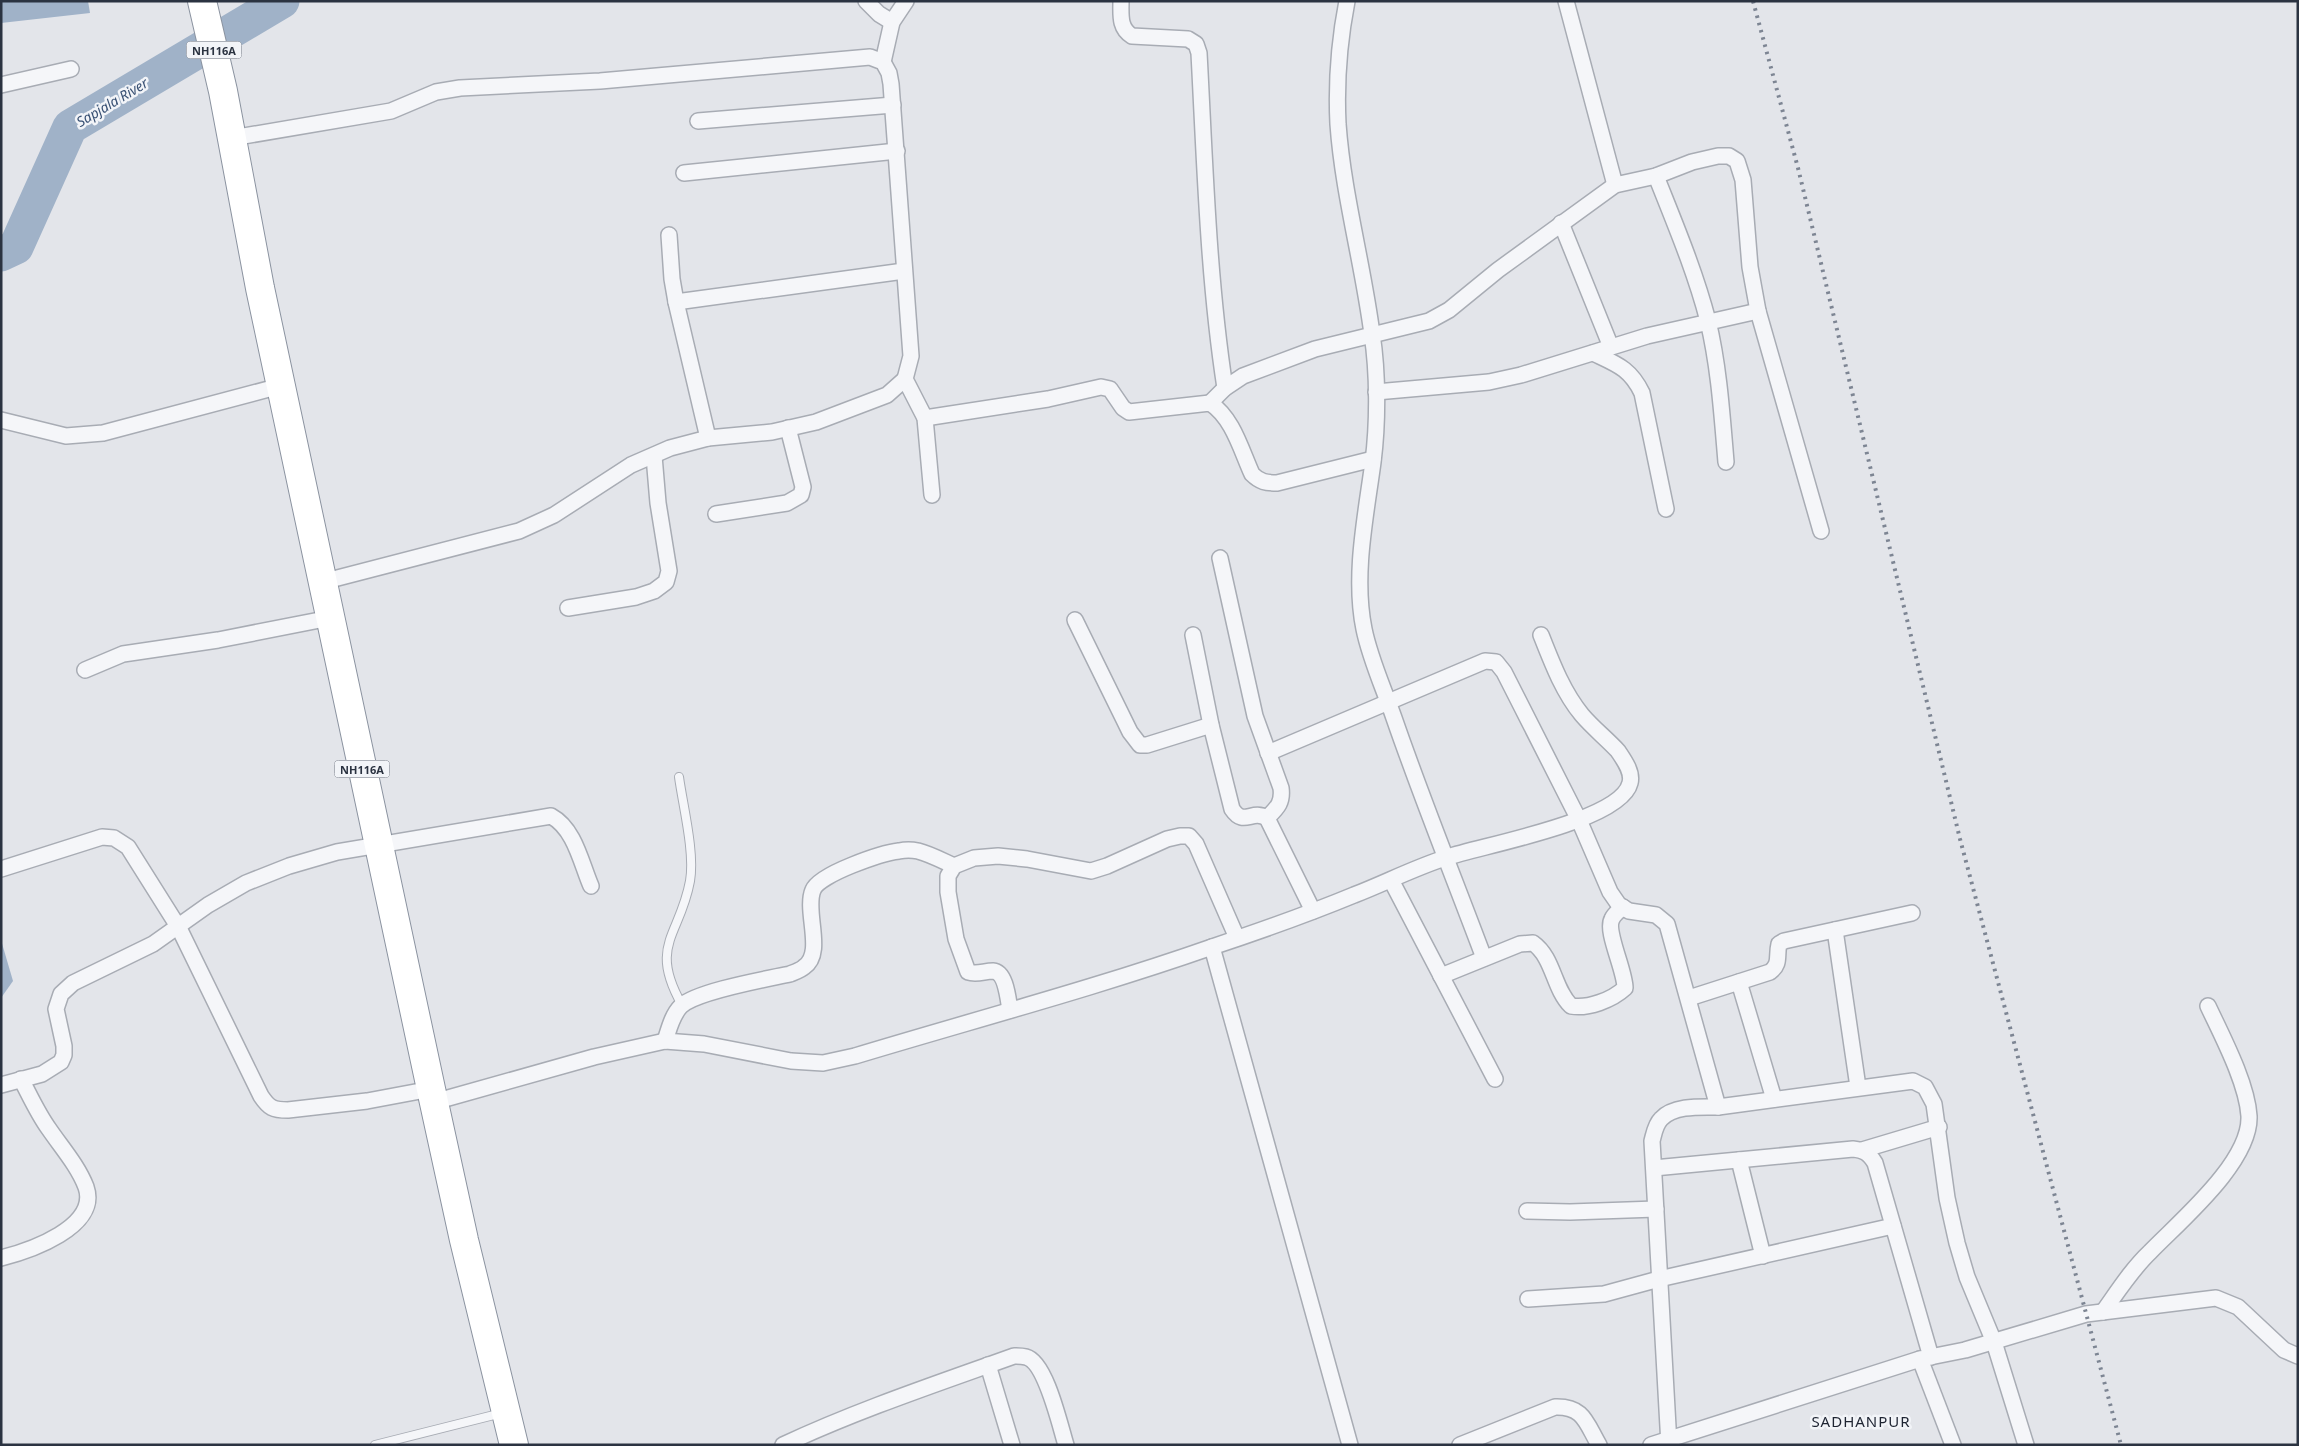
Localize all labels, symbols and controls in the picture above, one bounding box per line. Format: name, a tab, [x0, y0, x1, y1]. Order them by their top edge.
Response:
road number: NH116A	[186, 42, 242, 58]
water label: Sapjala River	[73, 73, 152, 131]
road number: NH116A	[334, 761, 390, 778]
district label: SADHANPUR	[1811, 1411, 1911, 1431]

